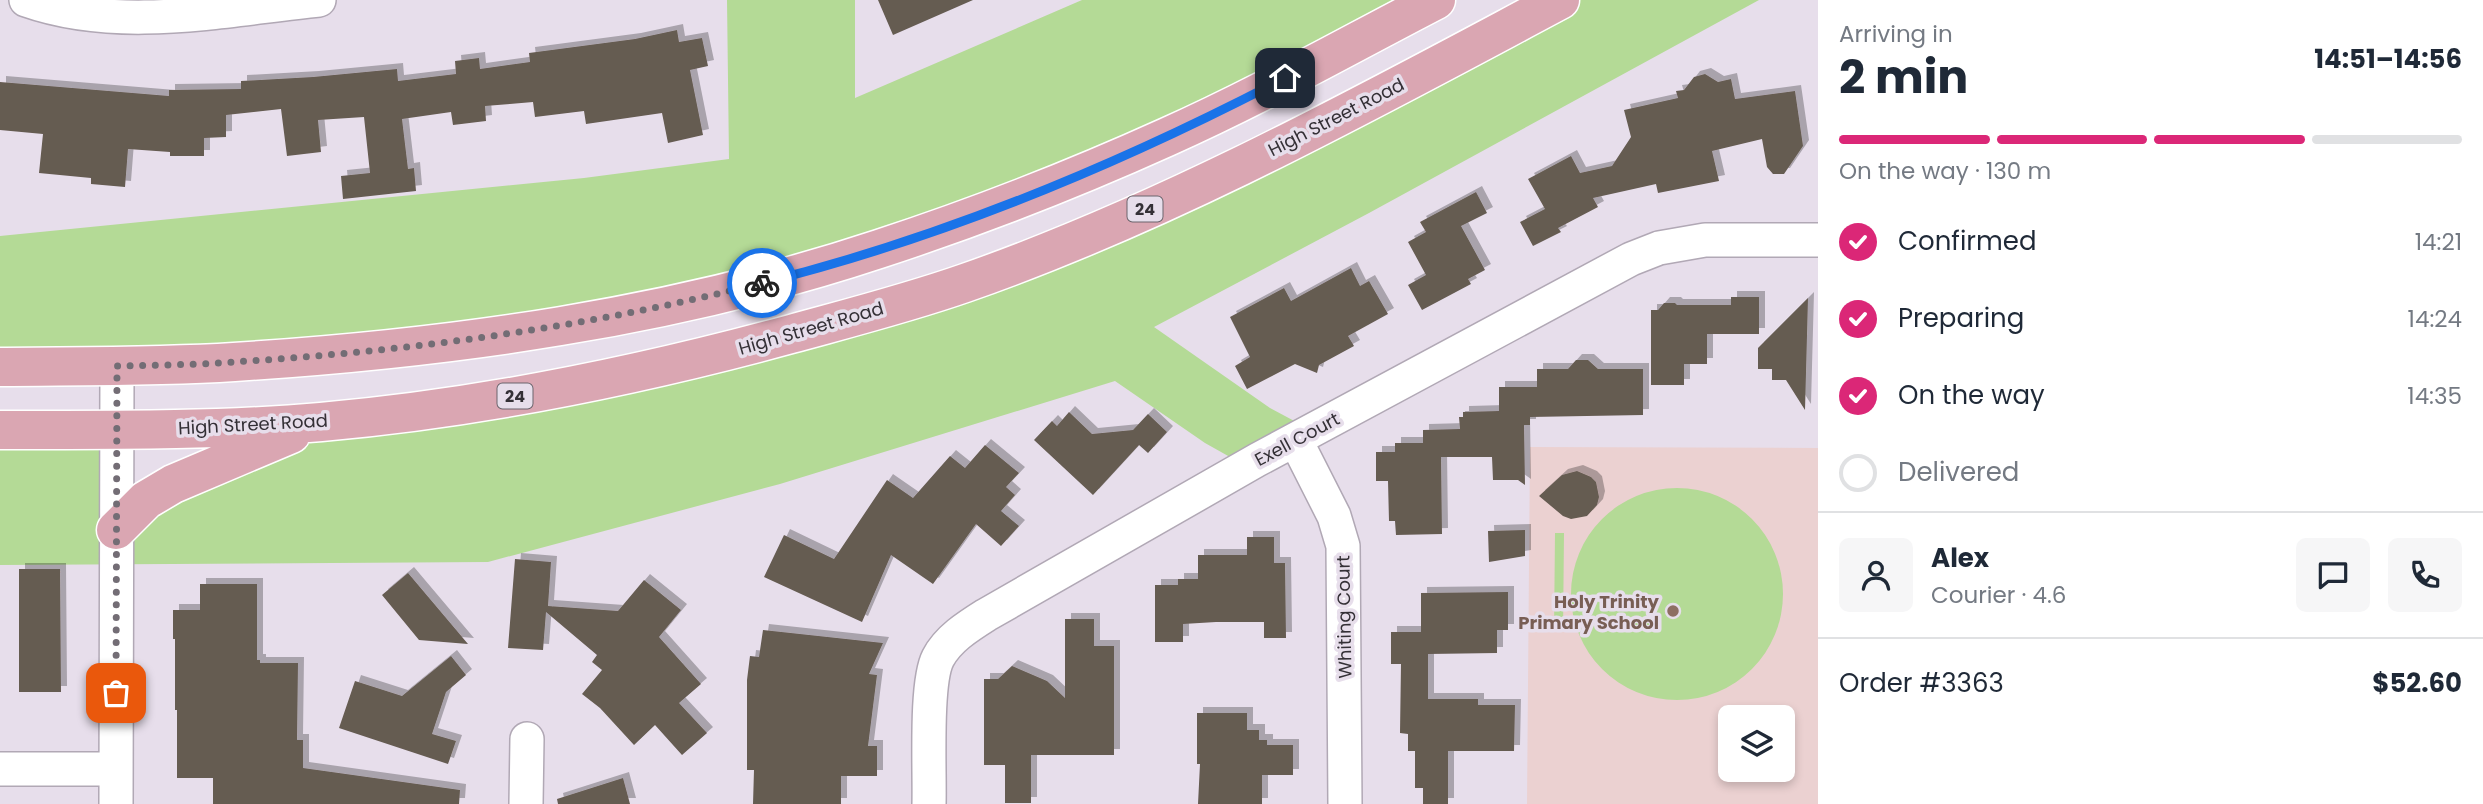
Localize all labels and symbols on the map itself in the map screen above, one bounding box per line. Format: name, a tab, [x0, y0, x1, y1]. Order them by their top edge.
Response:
pin	[1255, 48, 1315, 108]
street label: High Street Road	[1264, 72, 1408, 162]
road number: 24	[1128, 196, 1162, 222]
courier	[727, 248, 797, 318]
street label: High Street Road	[736, 295, 886, 361]
road number: 24	[498, 384, 532, 408]
street label: Exell Court	[1250, 406, 1344, 472]
street label: High Street Road	[178, 408, 328, 440]
street label: Whiting Court	[1330, 555, 1358, 679]
place label: Holy Trinity Primary School	[1518, 589, 1660, 635]
marker: Holy Trinity Primary School	[1665, 603, 1681, 619]
pin	[86, 663, 146, 723]

